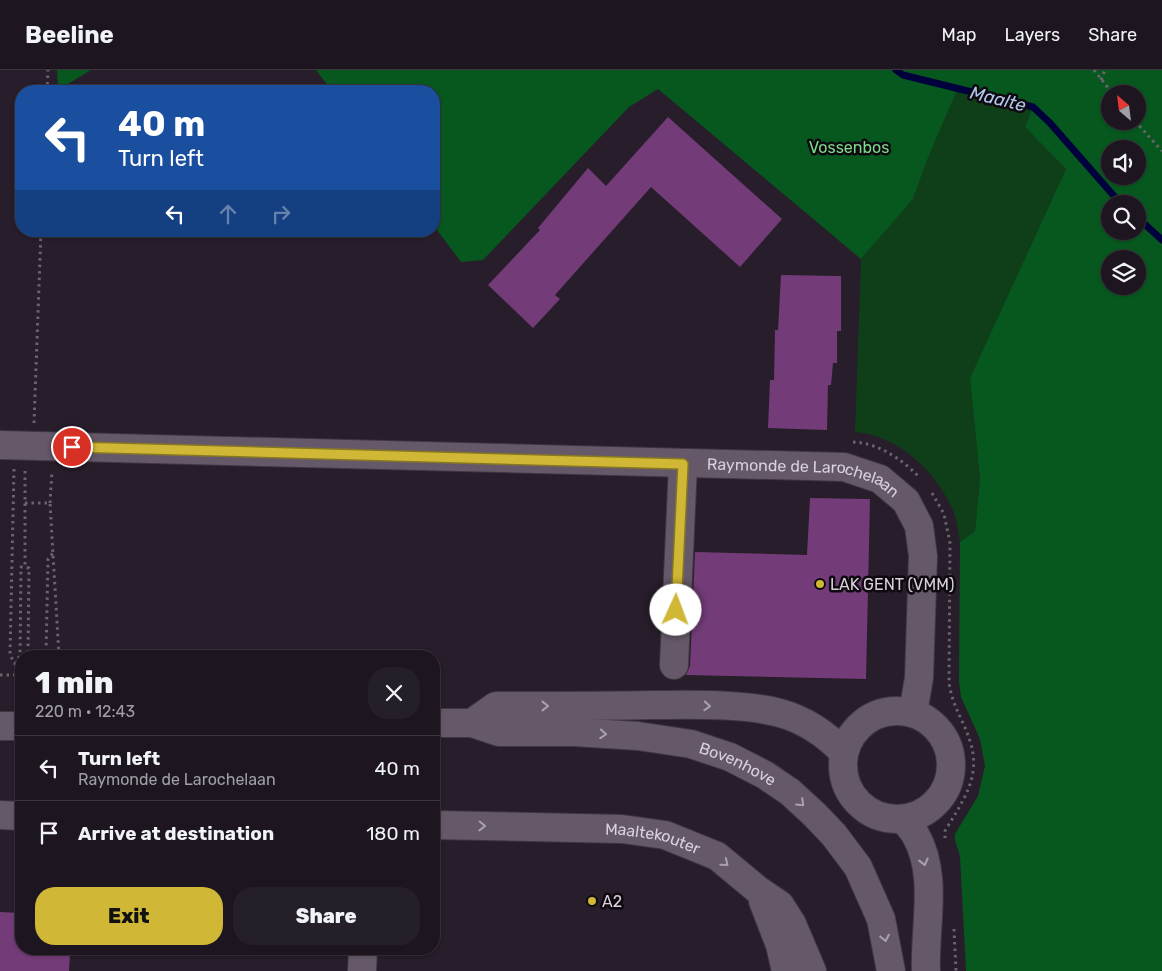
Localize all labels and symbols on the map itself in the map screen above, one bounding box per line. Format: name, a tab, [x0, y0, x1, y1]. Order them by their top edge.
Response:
water label: Maalte	[968, 81, 1028, 117]
north arrow	[1101, 85, 1146, 130]
park label: Vossenbos	[809, 138, 889, 157]
pin	[51, 426, 93, 468]
street label: Raymonde de Larochelaan	[707, 454, 903, 501]
place label: LAK GENT (VMM)	[830, 575, 954, 594]
marker: LAK GENT (VMM)	[814, 578, 826, 590]
position arrow	[649, 583, 701, 635]
one-way arrow	[542, 701, 549, 711]
one-way arrow	[704, 701, 712, 711]
one-way arrow	[599, 729, 607, 740]
street label: Bovenhove	[697, 738, 780, 790]
one-way arrow	[796, 797, 805, 806]
street label: Maaltekouter	[605, 820, 703, 858]
one-way arrow	[479, 821, 487, 831]
one-way arrow	[918, 857, 929, 866]
one-way arrow	[720, 858, 729, 867]
place label: A2	[602, 892, 622, 911]
marker: A2	[586, 895, 598, 907]
one-way arrow	[879, 934, 890, 943]

